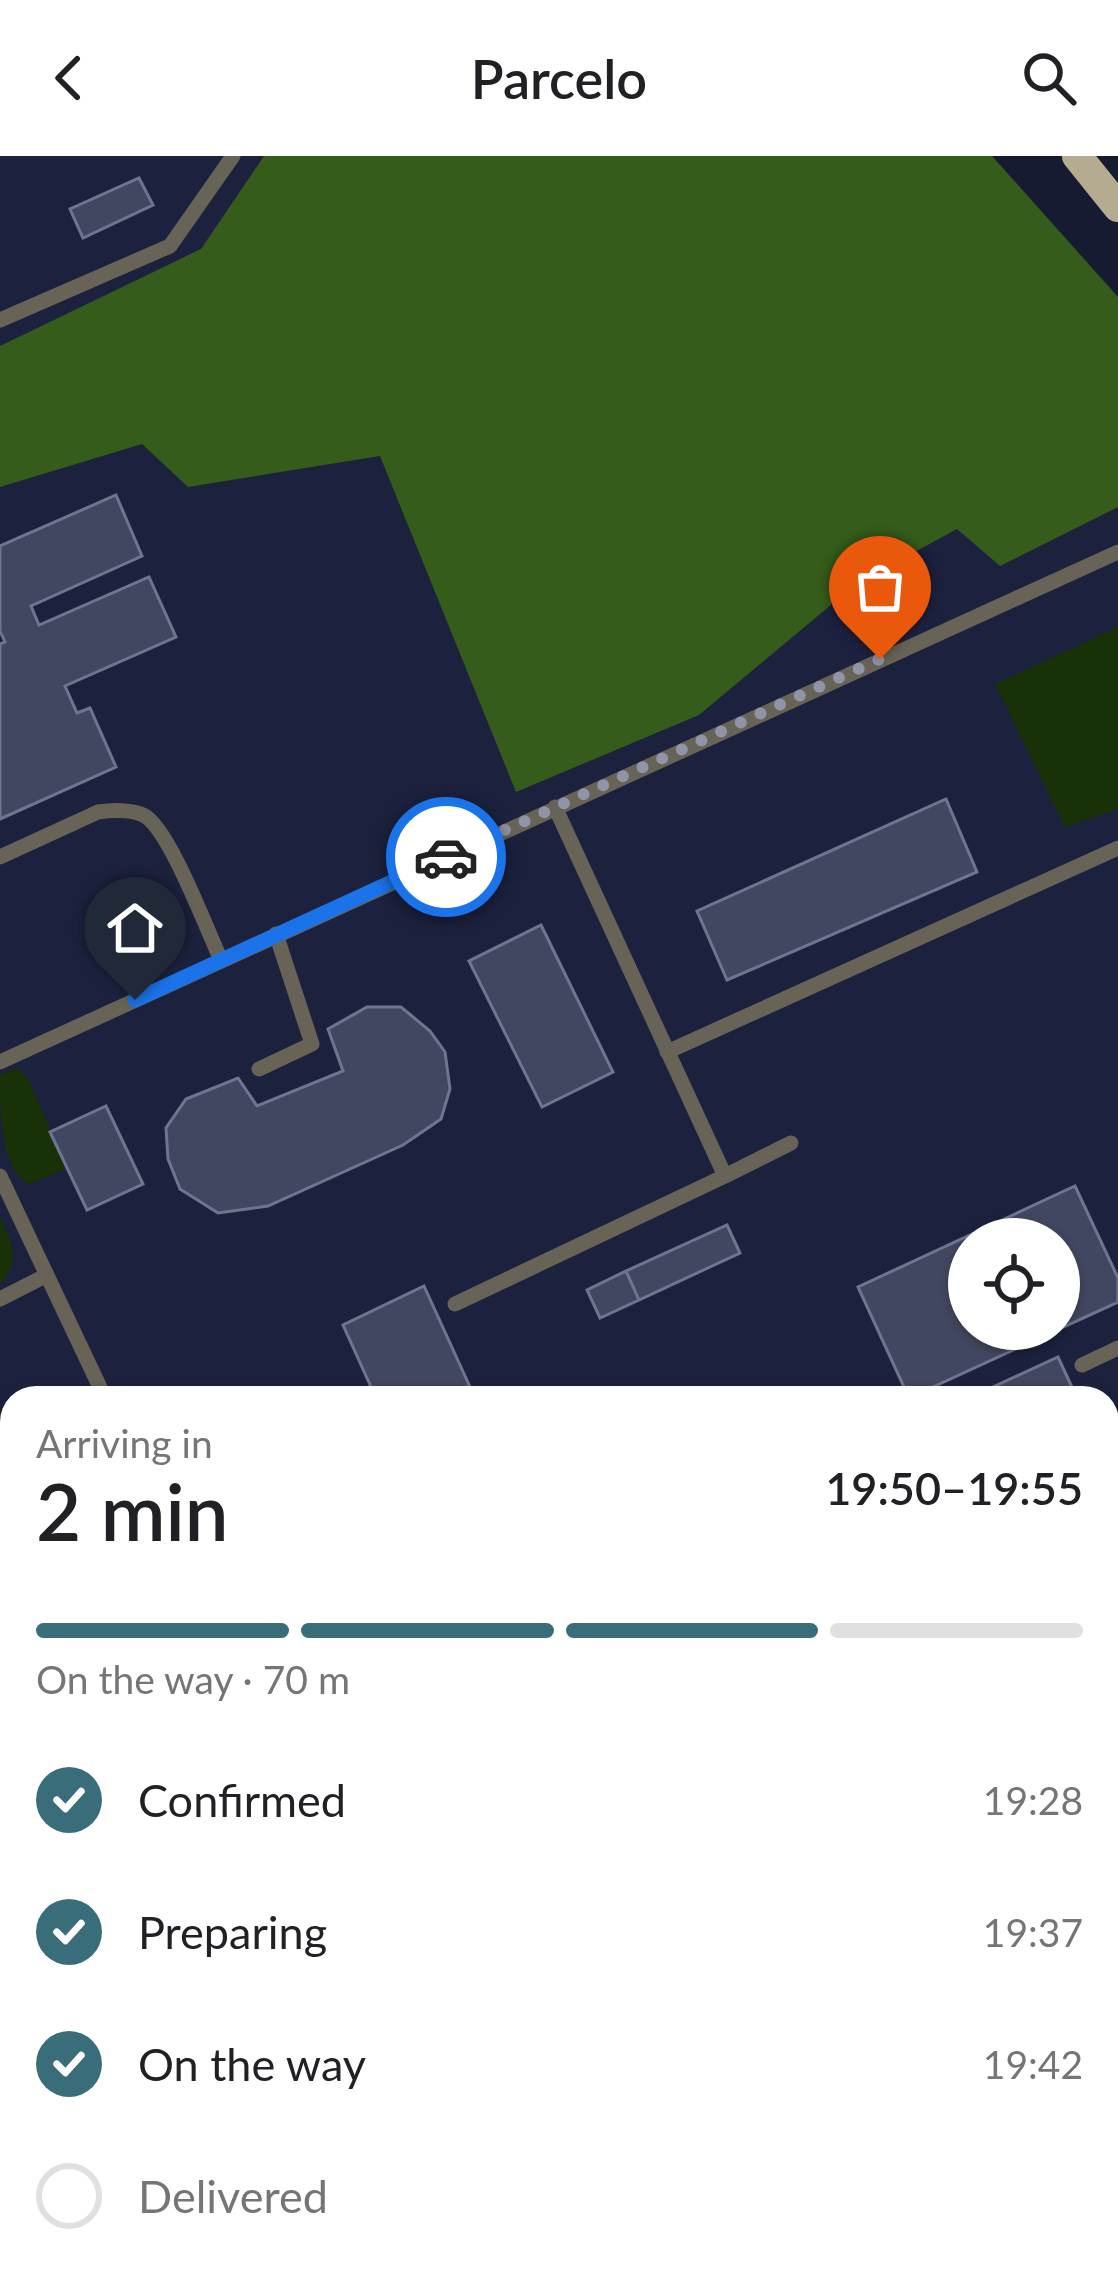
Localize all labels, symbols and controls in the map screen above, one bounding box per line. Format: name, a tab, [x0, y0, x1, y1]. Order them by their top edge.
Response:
icon: back	[36, 45, 102, 111]
icon: search	[1016, 45, 1082, 111]
text: Parcelo	[471, 46, 647, 111]
pin	[829, 536, 931, 659]
icon: bag	[847, 554, 913, 620]
courier	[386, 797, 506, 917]
icon: car	[413, 824, 479, 890]
pin	[84, 877, 186, 1000]
icon: home	[102, 895, 168, 961]
map controls	[948, 1218, 1080, 1350]
button: locate	[948, 1218, 1080, 1350]
text: Arriving in	[36, 1420, 213, 1466]
text: 19:50–19:55	[825, 1461, 1083, 1515]
text: 2 min	[36, 1464, 229, 1558]
text: On the way · 70 m	[36, 1656, 350, 1702]
icon: check	[36, 1767, 102, 1833]
text: Confirmed	[138, 1773, 346, 1827]
text: 19:28	[983, 1777, 1083, 1823]
icon: check	[36, 1899, 102, 1965]
text: Preparing	[138, 1905, 327, 1959]
text: 19:37	[983, 1909, 1083, 1955]
icon: check	[36, 2031, 102, 2097]
text: On the way	[138, 2037, 366, 2091]
text: 19:42	[983, 2041, 1083, 2087]
text: Delivered	[138, 2169, 328, 2223]

